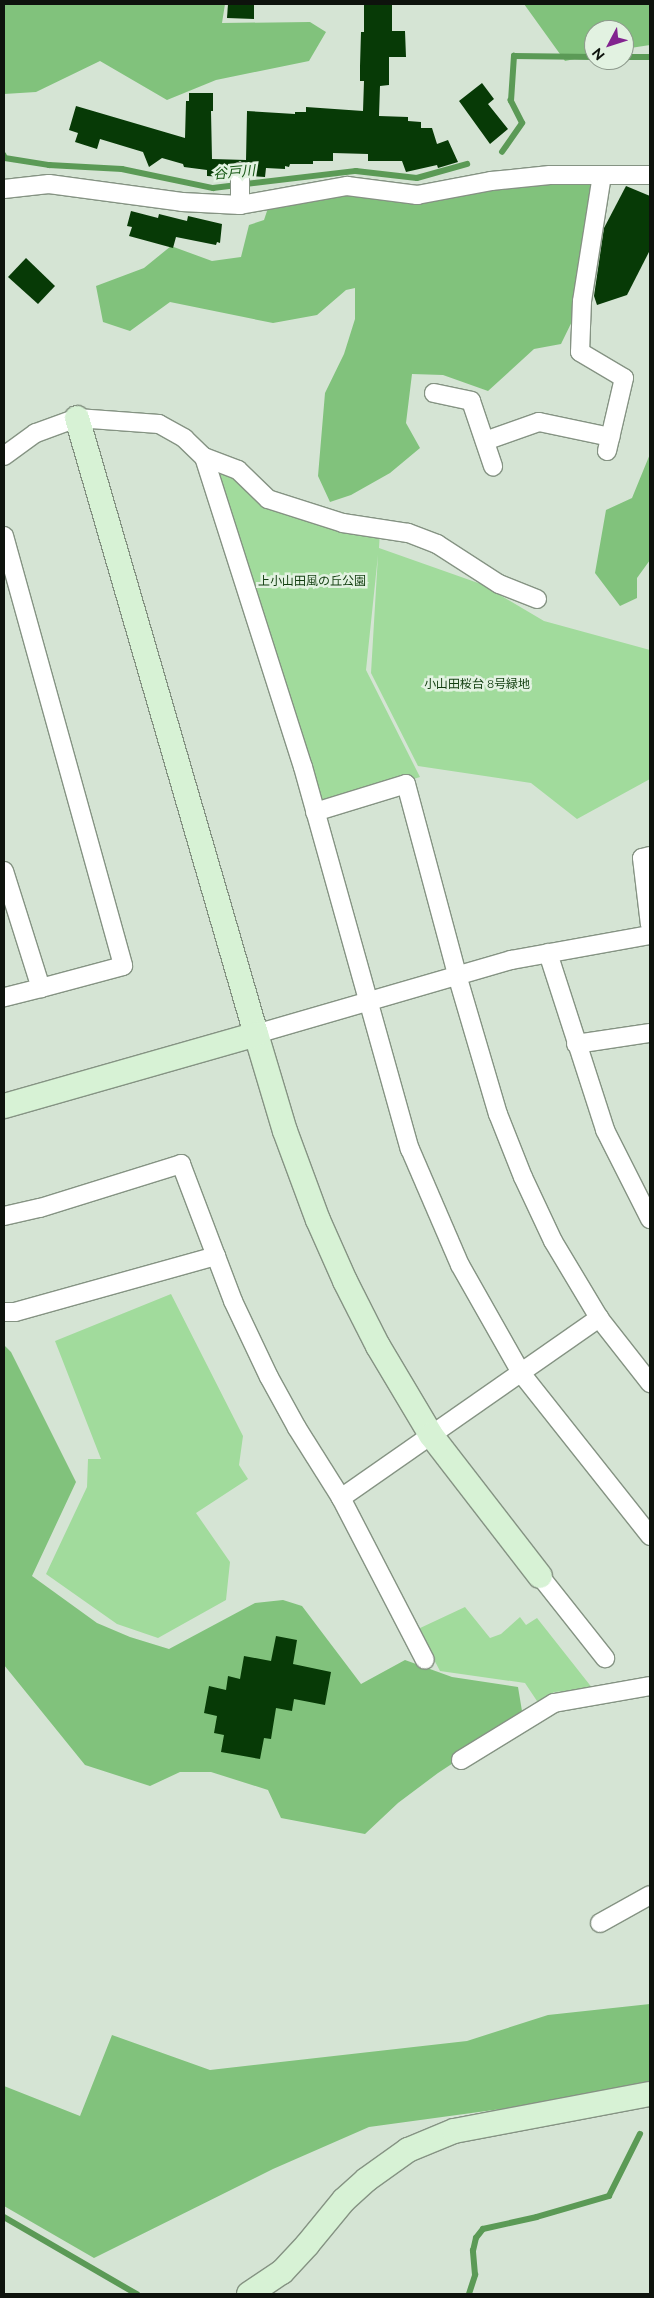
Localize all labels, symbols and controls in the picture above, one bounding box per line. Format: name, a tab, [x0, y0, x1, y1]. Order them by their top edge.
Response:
north arrow	[584, 20, 634, 70]
text: N	[589, 45, 608, 63]
water label: 谷戸川	[212, 162, 256, 182]
park label: 上小山田風の丘公園	[258, 575, 366, 589]
park label: 小山田桜台 8号緑地	[424, 678, 530, 692]

